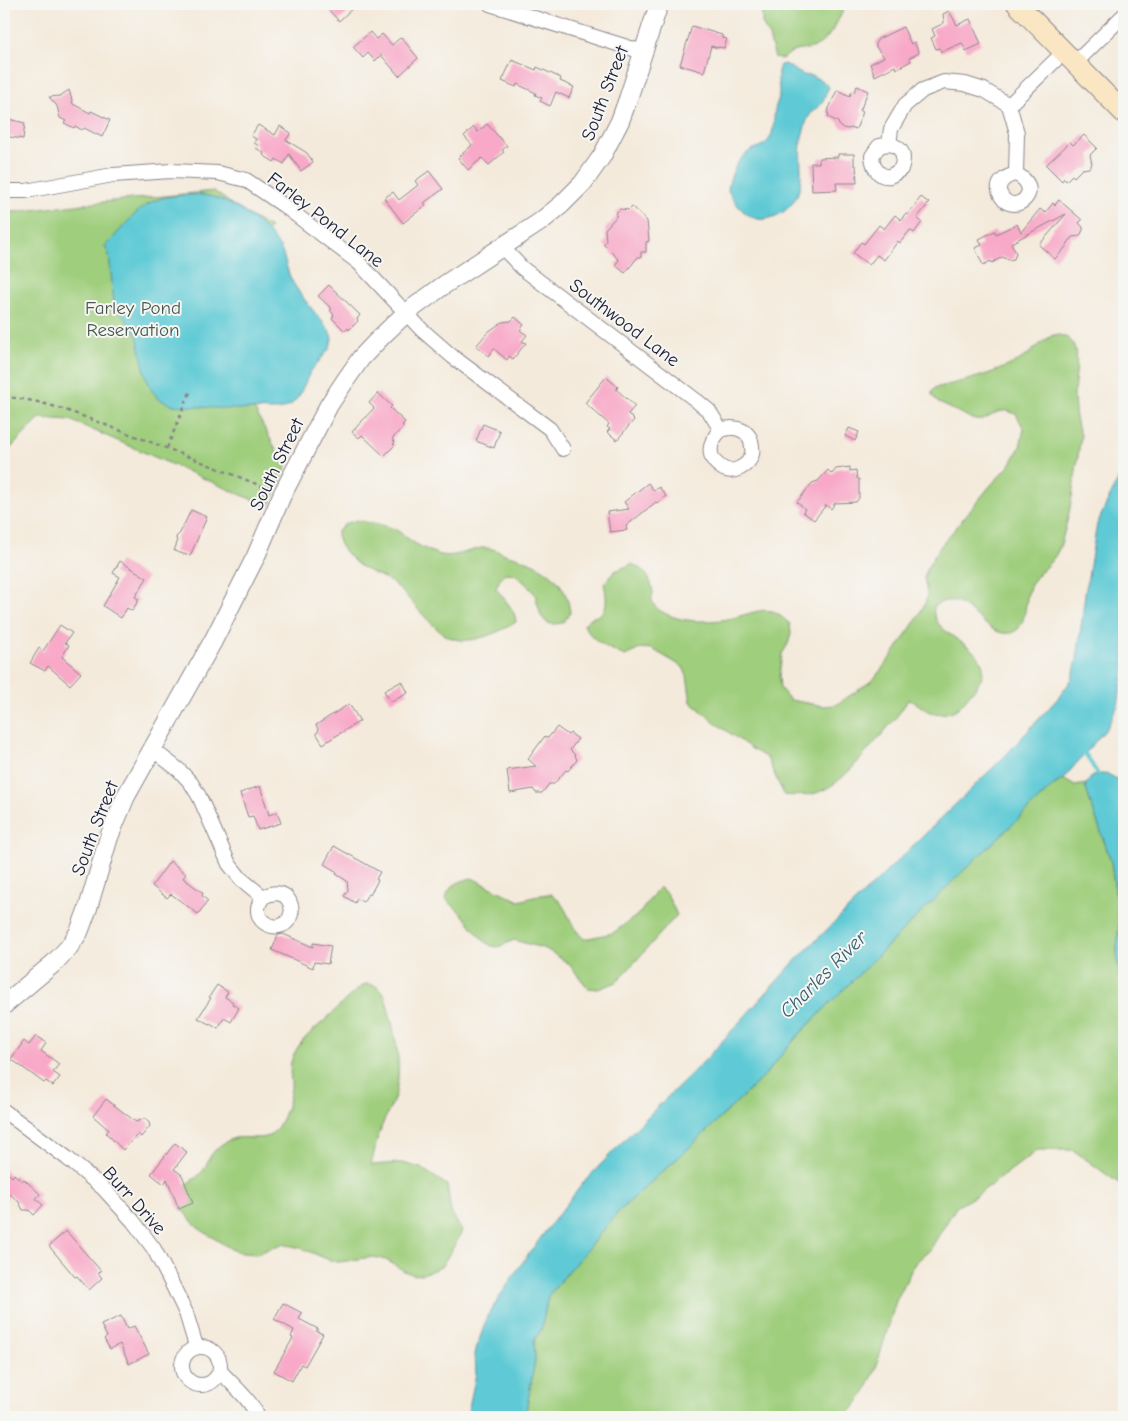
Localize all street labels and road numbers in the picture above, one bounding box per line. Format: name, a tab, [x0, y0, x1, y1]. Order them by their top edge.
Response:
street label: South Street	[577, 42, 633, 144]
street label: Farley Pond Lane	[263, 168, 388, 272]
street label: Southwood Lane	[565, 274, 684, 371]
street label: South Street	[245, 414, 309, 514]
street label: South Street	[67, 777, 123, 879]
street label: Burr Drive	[98, 1162, 170, 1239]

